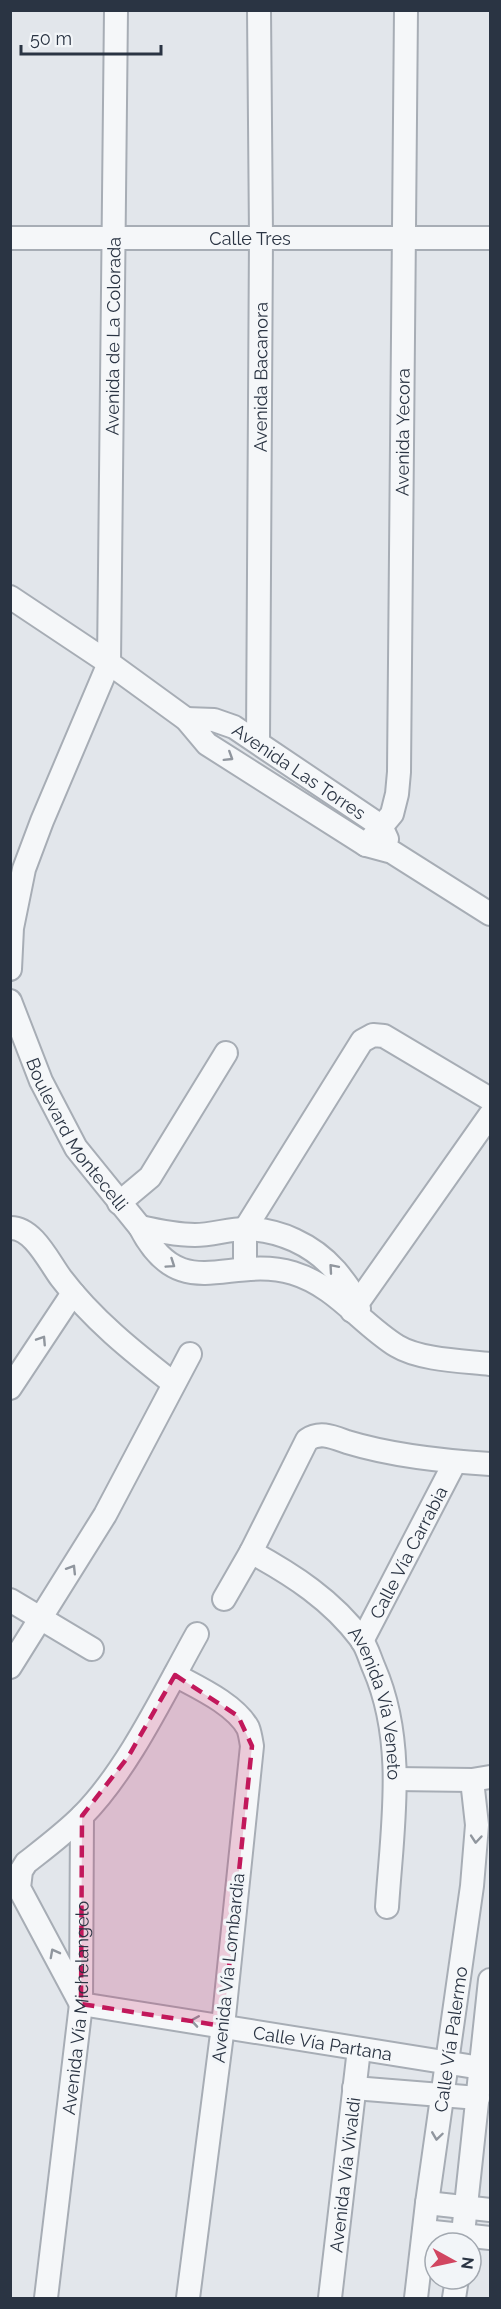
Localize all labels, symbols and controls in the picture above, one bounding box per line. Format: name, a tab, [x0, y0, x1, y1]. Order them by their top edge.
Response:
scale bar	[21, 18, 160, 56]
text: 50 m	[30, 28, 72, 49]
street label: Calle Tres	[209, 228, 291, 249]
street label: Avenida de La Colorada	[101, 237, 124, 436]
street label: Avenida Bacanora	[249, 302, 271, 452]
street label: Avenida Yecora	[391, 368, 413, 496]
street label: Avenida Las Torres	[229, 719, 370, 823]
one-way arrow	[223, 750, 233, 762]
street label: Boulevard Montecelli	[22, 1055, 133, 1215]
one-way arrow	[165, 1256, 175, 1268]
one-way arrow	[329, 1264, 340, 1275]
one-way arrow	[34, 1336, 45, 1347]
street label: Calle Vía Carrabia	[365, 1482, 451, 1622]
one-way arrow	[64, 1565, 76, 1575]
street label: Avenida Vía Veneto	[345, 1622, 405, 1781]
one-way arrow	[469, 1834, 482, 1843]
street label: Avenida Vía Lombardia	[208, 1872, 248, 2064]
street label: Avenida Vía Michelangelo	[57, 1900, 92, 2116]
one-way arrow	[49, 1948, 61, 1959]
street label: Calle Vía Palermo	[430, 1965, 471, 2114]
one-way arrow	[191, 2016, 200, 2028]
street label: Calle Vía Partana	[252, 2021, 394, 2064]
street label: Avenida Vía Vivaldi	[325, 2096, 364, 2254]
one-way arrow	[431, 2131, 444, 2141]
north arrow	[423, 2231, 483, 2291]
text: N	[457, 2256, 478, 2270]

